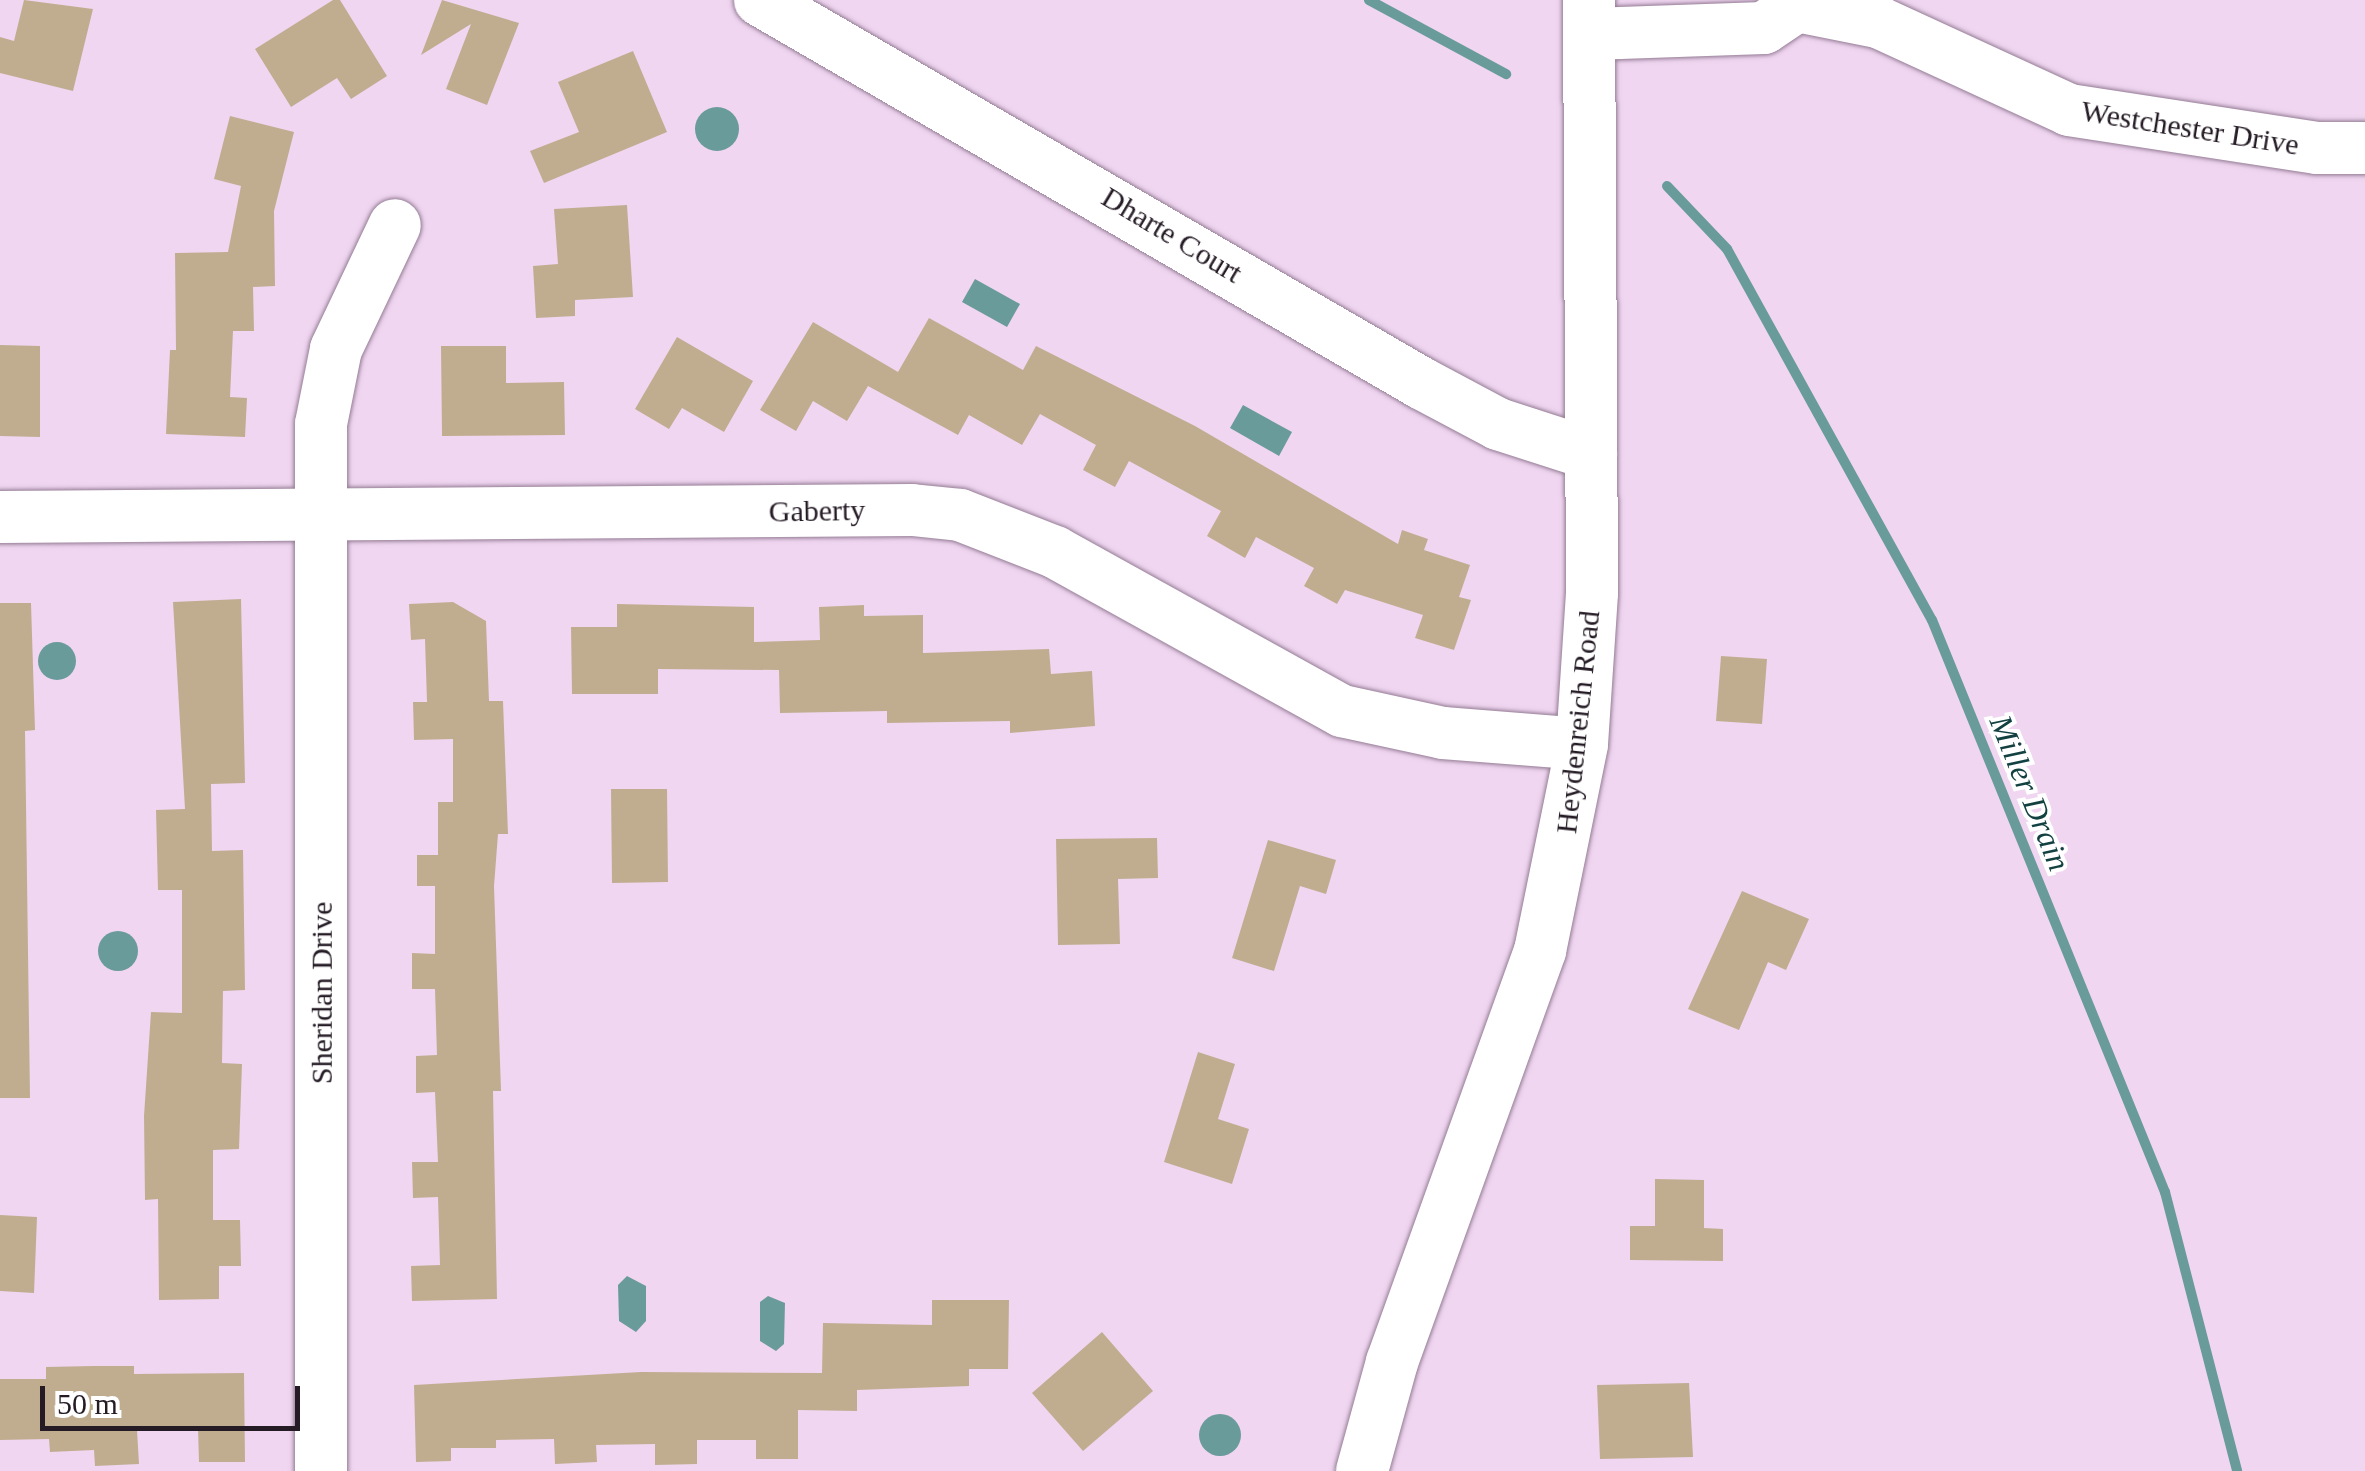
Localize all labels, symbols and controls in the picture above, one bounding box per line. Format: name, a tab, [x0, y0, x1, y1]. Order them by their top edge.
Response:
street label: Westchester Drive	[2079, 93, 2301, 163]
street label: Dharte Court	[1095, 179, 1249, 291]
street label: Gaberty	[768, 492, 866, 530]
street label: Heydenreich Road	[1548, 609, 1608, 835]
water label: Miller Drain	[1981, 710, 2079, 876]
street label: Sheridan Drive	[304, 902, 340, 1084]
scale bar	[45, 1366, 305, 1428]
text: 50 m	[57, 1387, 118, 1420]

